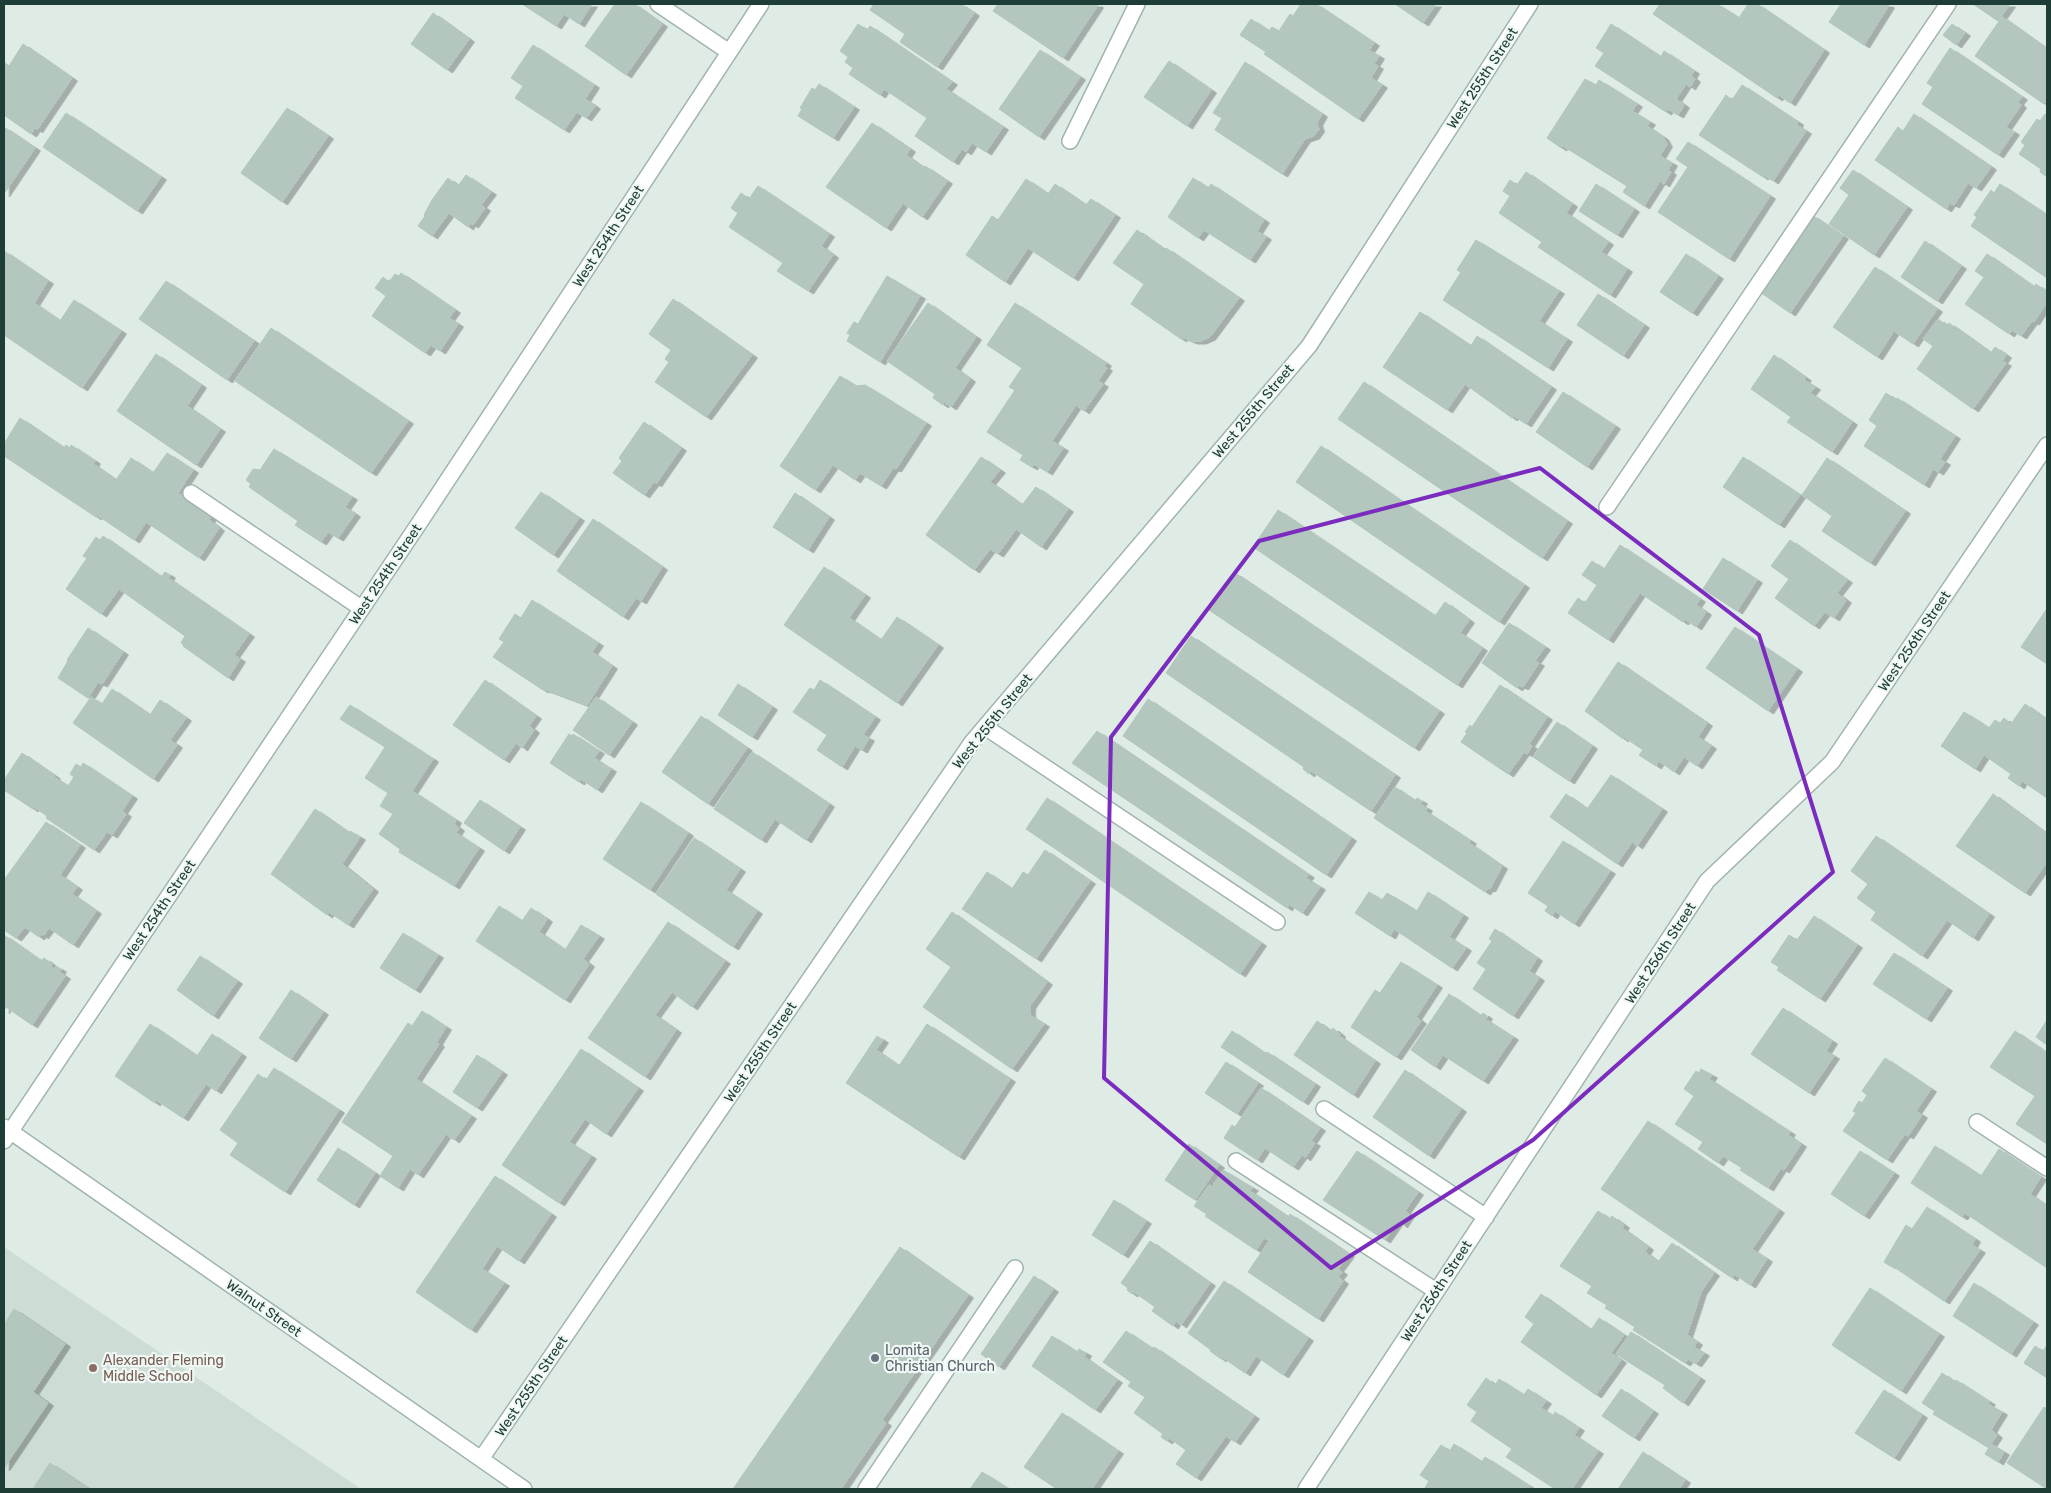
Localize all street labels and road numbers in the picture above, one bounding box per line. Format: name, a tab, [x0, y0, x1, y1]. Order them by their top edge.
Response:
street label: West 255th Street	[1443, 24, 1522, 132]
street label: West 254th Street	[569, 182, 648, 290]
street label: West 255th Street	[1209, 360, 1298, 462]
street label: West 254th Street	[345, 520, 426, 628]
street label: West 256th Street	[1874, 587, 1955, 695]
street label: West 255th Street	[949, 670, 1036, 772]
street label: West 254th Street	[119, 856, 200, 964]
street label: West 256th Street	[1621, 899, 1700, 1007]
street label: West 255th Street	[720, 998, 801, 1106]
street label: West 256th Street	[1397, 1237, 1476, 1345]
street label: Walnut Street	[223, 1276, 305, 1341]
street label: West 255th Street	[491, 1332, 572, 1440]

